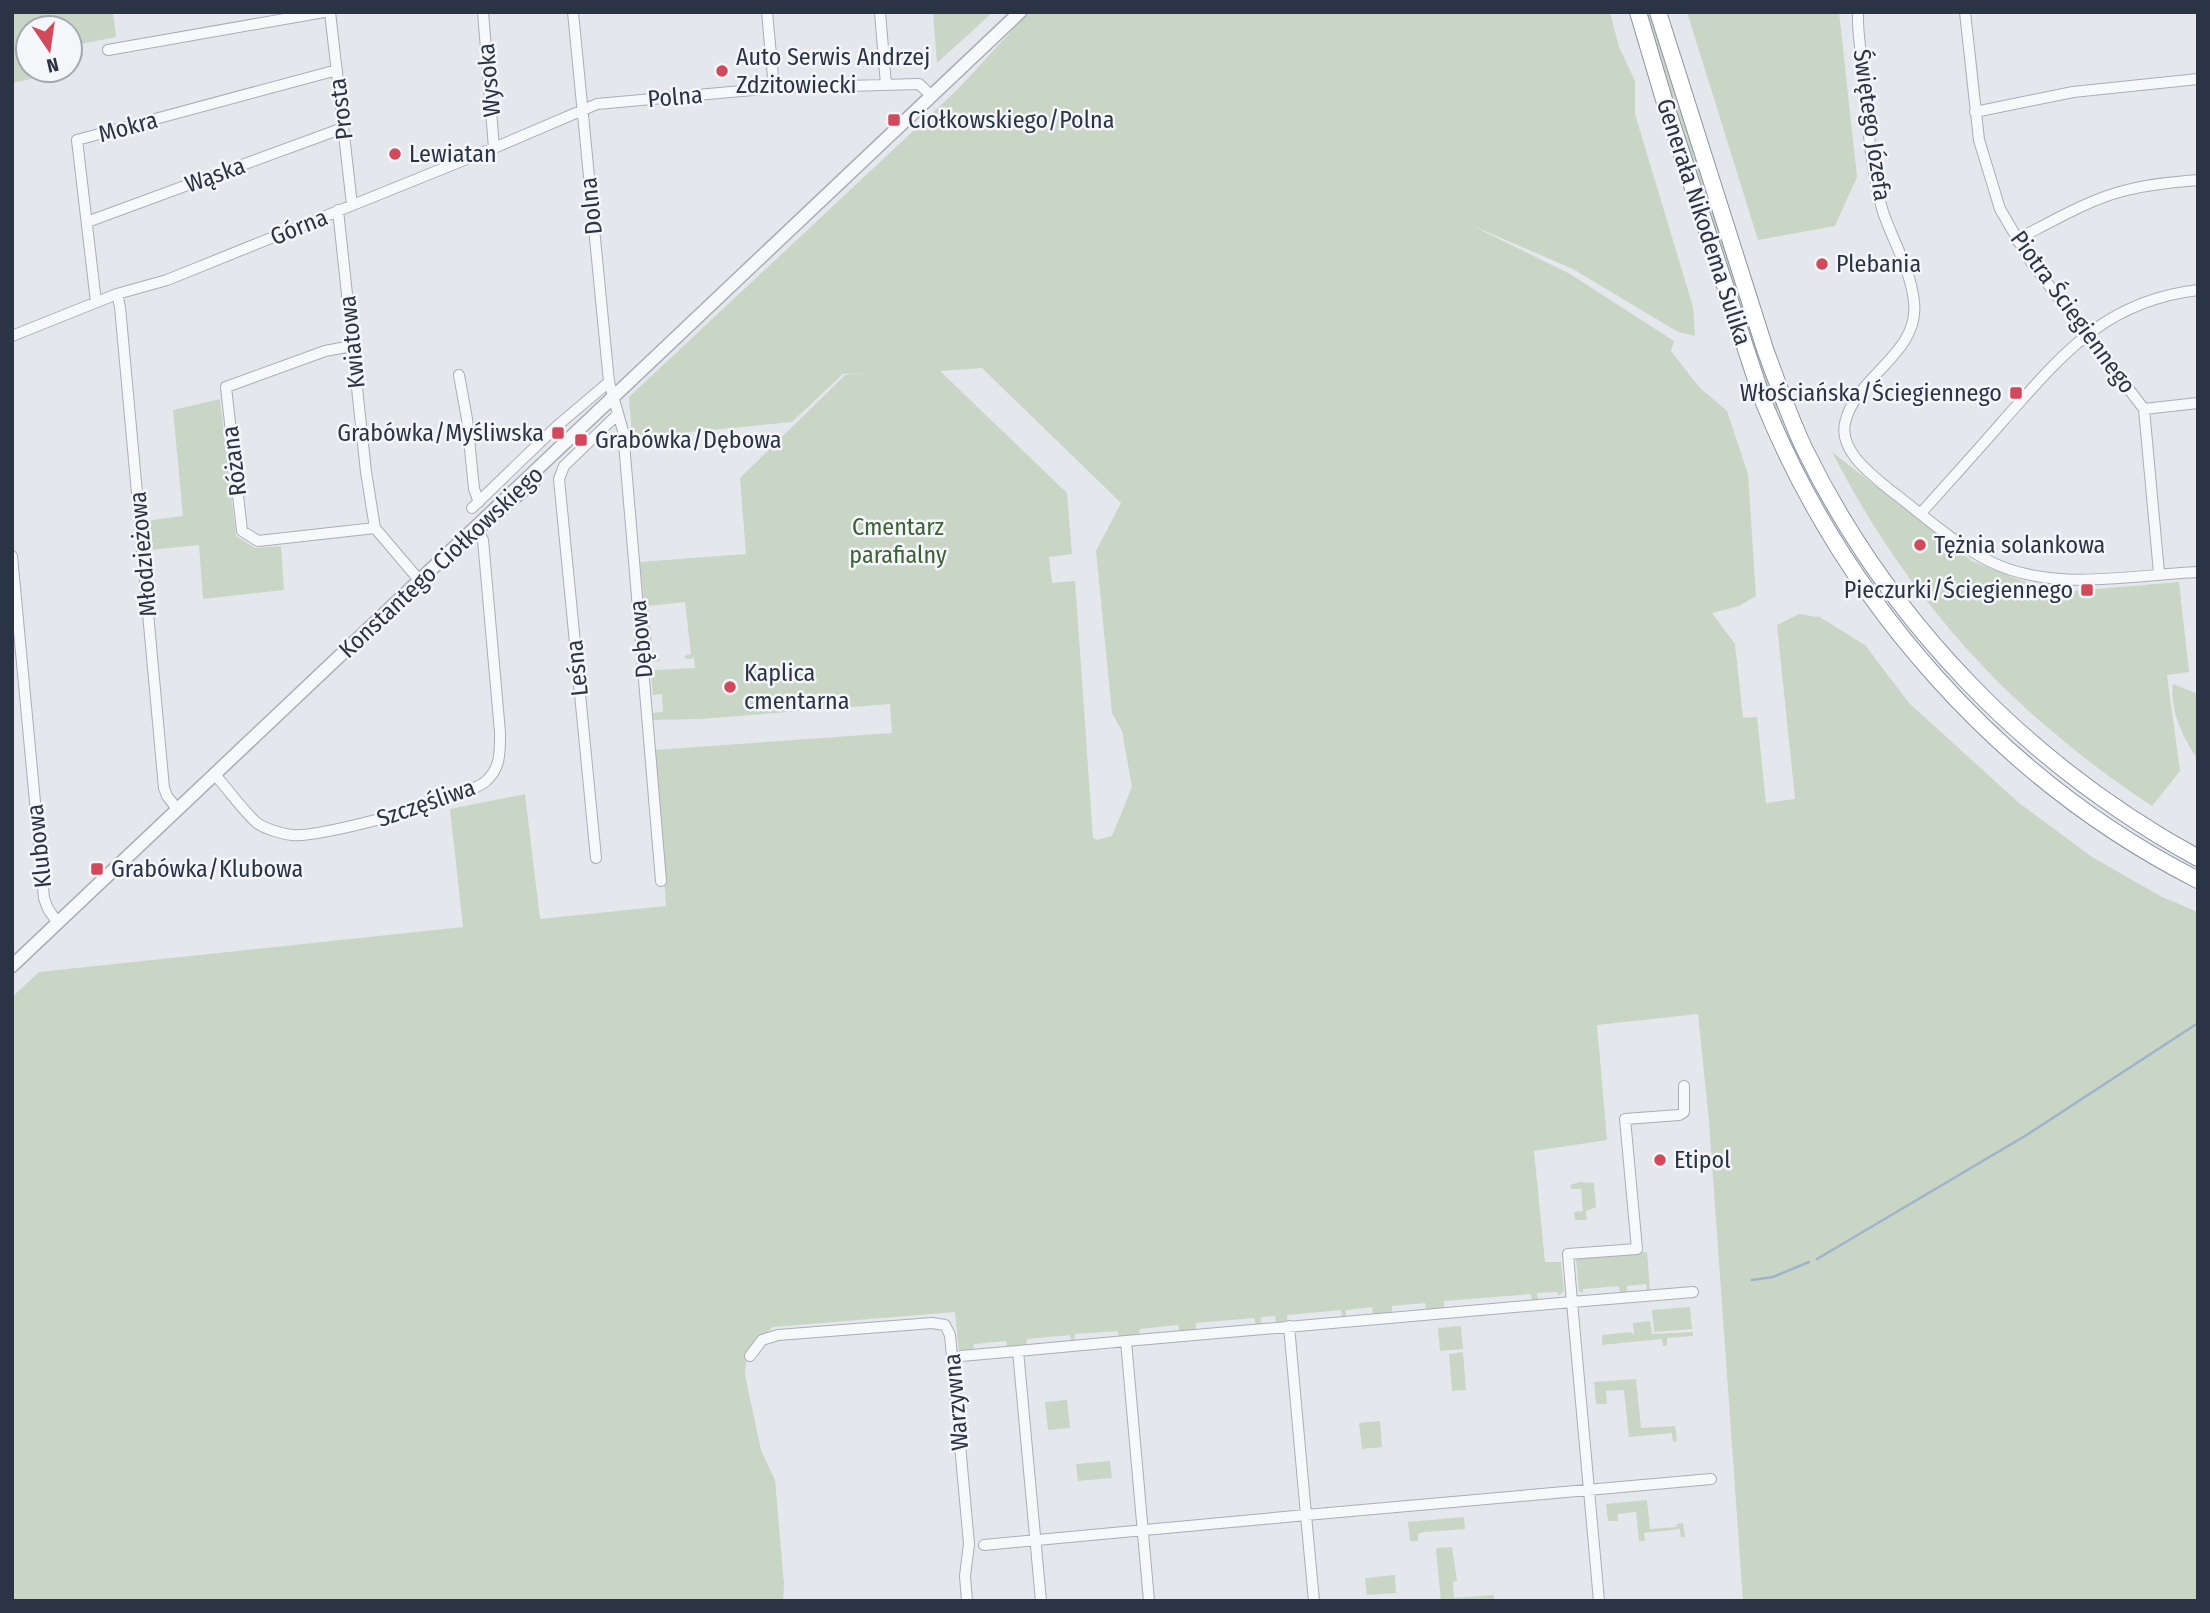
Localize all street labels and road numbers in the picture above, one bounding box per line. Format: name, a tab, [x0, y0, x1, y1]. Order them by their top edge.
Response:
street label: Wysoka	[472, 42, 506, 118]
street label: Świętego Józefa	[1848, 47, 1896, 203]
street label: Prosta	[323, 76, 359, 142]
street label: Polna	[646, 81, 704, 113]
street label: Generała Nikodema Sulika	[1651, 95, 1757, 349]
street label: Mokra	[95, 106, 161, 148]
street label: Wąska	[181, 151, 249, 199]
street label: Dolna	[574, 176, 608, 236]
street label: Górna	[266, 203, 332, 251]
street label: Piotra Ściegiennego	[2005, 225, 2141, 399]
street label: Kwiatowa	[333, 294, 371, 390]
street label: Różana	[216, 424, 252, 498]
street label: Konstantego Ciołkowskiego	[333, 460, 549, 664]
street label: Młodzieżowa	[124, 490, 162, 618]
street label: Dębowa	[624, 599, 658, 679]
street label: Leśna	[560, 638, 594, 698]
street label: Szczęśliwa	[373, 773, 479, 833]
street label: Klubowa	[21, 803, 57, 889]
street label: Warzywna	[938, 1352, 974, 1452]

